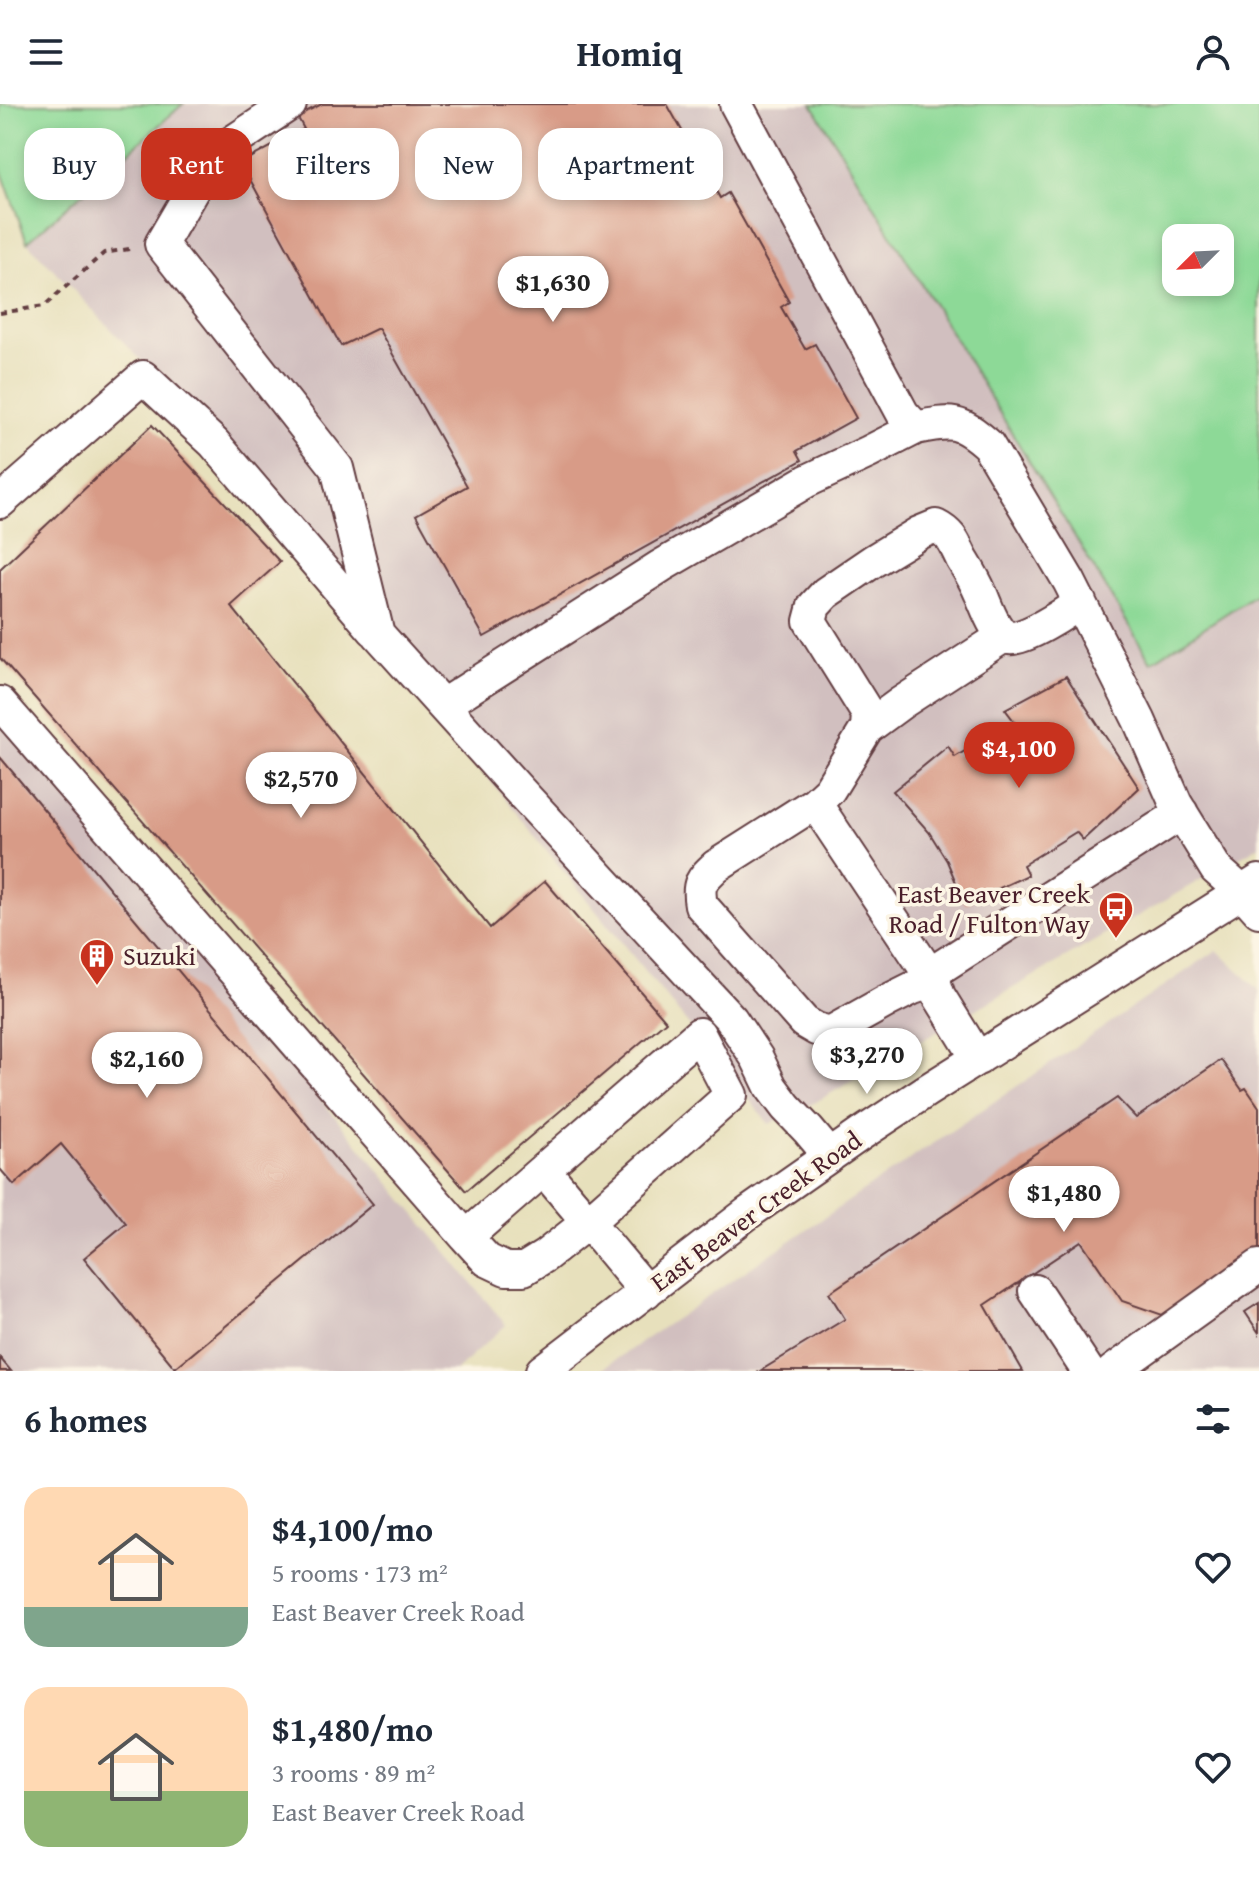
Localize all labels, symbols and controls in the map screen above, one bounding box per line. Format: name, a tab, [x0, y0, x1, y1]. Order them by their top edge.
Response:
text: Homiq	[576, 26, 683, 79]
icon: menu	[24, 30, 68, 74]
icon: person	[1191, 30, 1235, 74]
chip: Buy	[24, 128, 125, 200]
chip: Rent	[141, 128, 252, 200]
chip: Filters	[268, 128, 399, 200]
chip: New	[415, 128, 522, 200]
chip: Apartment	[538, 128, 723, 200]
north arrow	[1162, 224, 1234, 296]
map controls	[1162, 224, 1234, 296]
pin: $1,630	[488, 256, 618, 324]
text: $1,630	[516, 262, 590, 301]
pin: $4,100	[954, 722, 1084, 790]
text: $4,100	[982, 728, 1056, 767]
pin: $2,570	[236, 752, 366, 820]
text: $2,570	[264, 758, 338, 797]
place label: East Beaver Creek Road / Fulton Way	[889, 874, 1091, 943]
bus stop icon: East Beaver Creek Road / Fulton Way	[1097, 890, 1135, 940]
place label: Suzuki	[123, 936, 196, 975]
building icon: Suzuki	[78, 937, 116, 987]
pin: $3,270	[802, 1028, 932, 1096]
pin: $2,160	[82, 1032, 212, 1100]
text: $3,270	[830, 1034, 904, 1073]
text: $2,160	[110, 1038, 184, 1077]
street label: East Beaver Creek Road	[642, 1120, 869, 1301]
pin: $1,480	[999, 1166, 1129, 1234]
text: $1,480	[1027, 1172, 1101, 1211]
text: 6 homes	[24, 1395, 148, 1444]
icon: filters	[1191, 1397, 1235, 1441]
text: $4,100/mo	[272, 1504, 433, 1553]
icon: home	[88, 1519, 184, 1615]
icon: heart	[1191, 1545, 1235, 1589]
text: 5 rooms · 173 m²	[272, 1553, 448, 1592]
text: East Beaver Creek Road	[272, 1592, 525, 1631]
text: $1,480/mo	[272, 1704, 433, 1753]
icon: home	[88, 1719, 184, 1815]
icon: heart	[1191, 1745, 1235, 1789]
text: 3 rooms · 89 m²	[272, 1753, 435, 1792]
text: East Beaver Creek Road	[272, 1792, 525, 1831]

